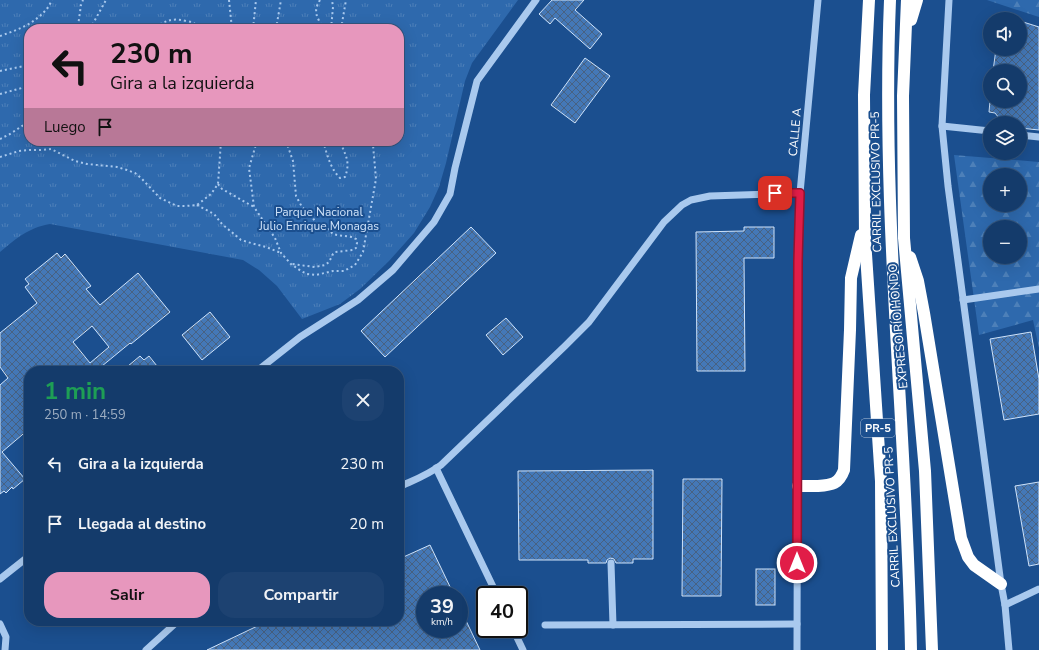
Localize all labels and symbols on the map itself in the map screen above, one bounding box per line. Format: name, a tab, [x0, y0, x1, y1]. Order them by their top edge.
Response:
street label: CALLE A	[785, 107, 805, 157]
street label: CARRIL EXCLUSIVO PR-5	[867, 111, 885, 253]
pin	[758, 176, 792, 210]
park label: Parque Nacional Julio Enrique Monagas	[258, 204, 379, 234]
street label: EXPRESO RÍO HONDO	[885, 263, 911, 389]
road number: PR-5	[861, 419, 895, 437]
street label: CARRIL EXCLUSIVO PR-5	[880, 446, 904, 588]
position arrow	[776, 542, 818, 584]
speed limit sign: 40	[476, 586, 528, 638]

